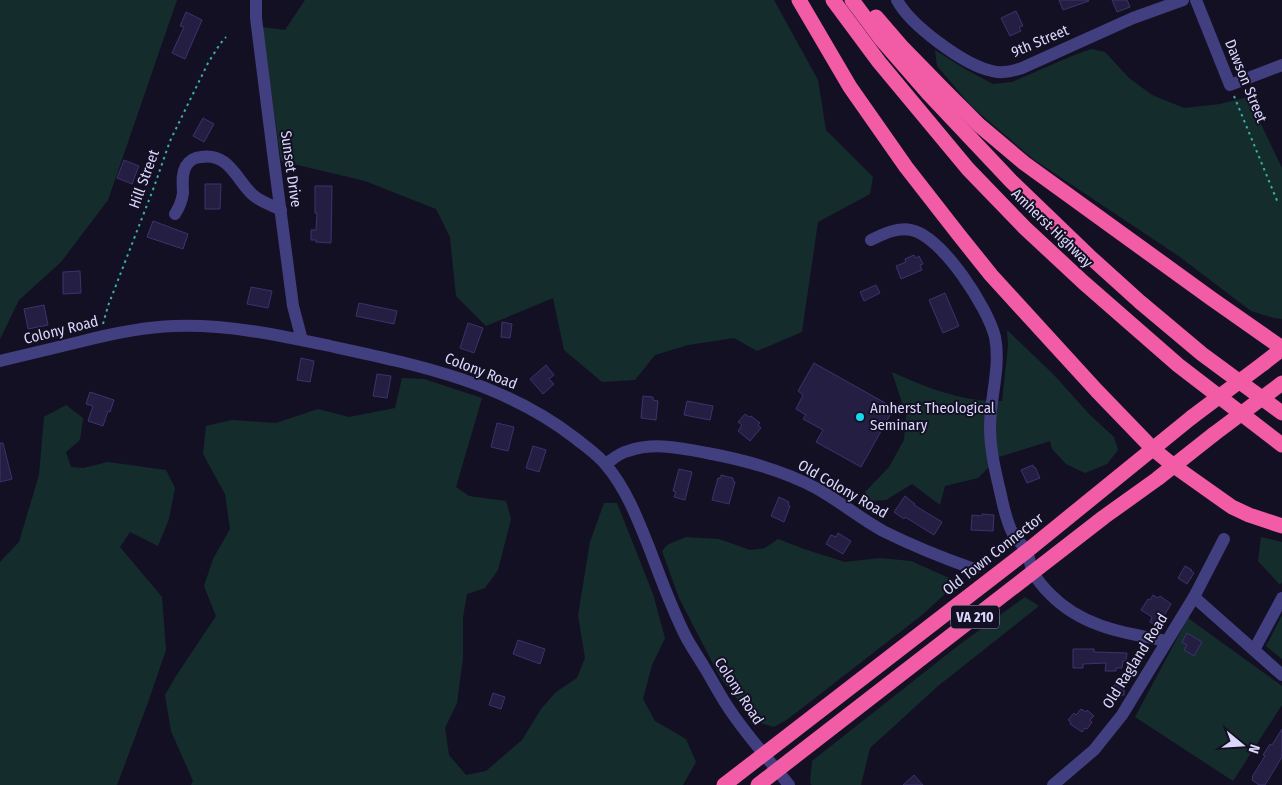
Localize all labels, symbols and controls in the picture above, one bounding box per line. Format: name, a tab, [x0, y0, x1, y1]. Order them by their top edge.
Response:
street label: 9th Street	[1009, 21, 1071, 61]
street label: Dawson Street	[1221, 37, 1271, 125]
street label: Sunset Drive	[277, 130, 305, 208]
street label: Hill Street	[125, 147, 163, 211]
street label: Amherst Highway	[1008, 185, 1097, 271]
street label: Colony Road	[22, 312, 100, 348]
street label: Colony Road	[442, 349, 520, 393]
place label: Amherst Theological Seminary	[870, 399, 995, 434]
marker: Amherst Theological Seminary	[854, 411, 866, 423]
street label: Old Colony Road	[795, 456, 891, 522]
street label: Old Town Connector	[939, 509, 1048, 599]
road number: VA 210	[951, 606, 999, 628]
street label: Old Ragland Road	[1098, 610, 1172, 712]
street label: Colony Road	[711, 654, 767, 728]
north arrow	[1217, 720, 1267, 770]
text: N	[1245, 742, 1263, 755]

